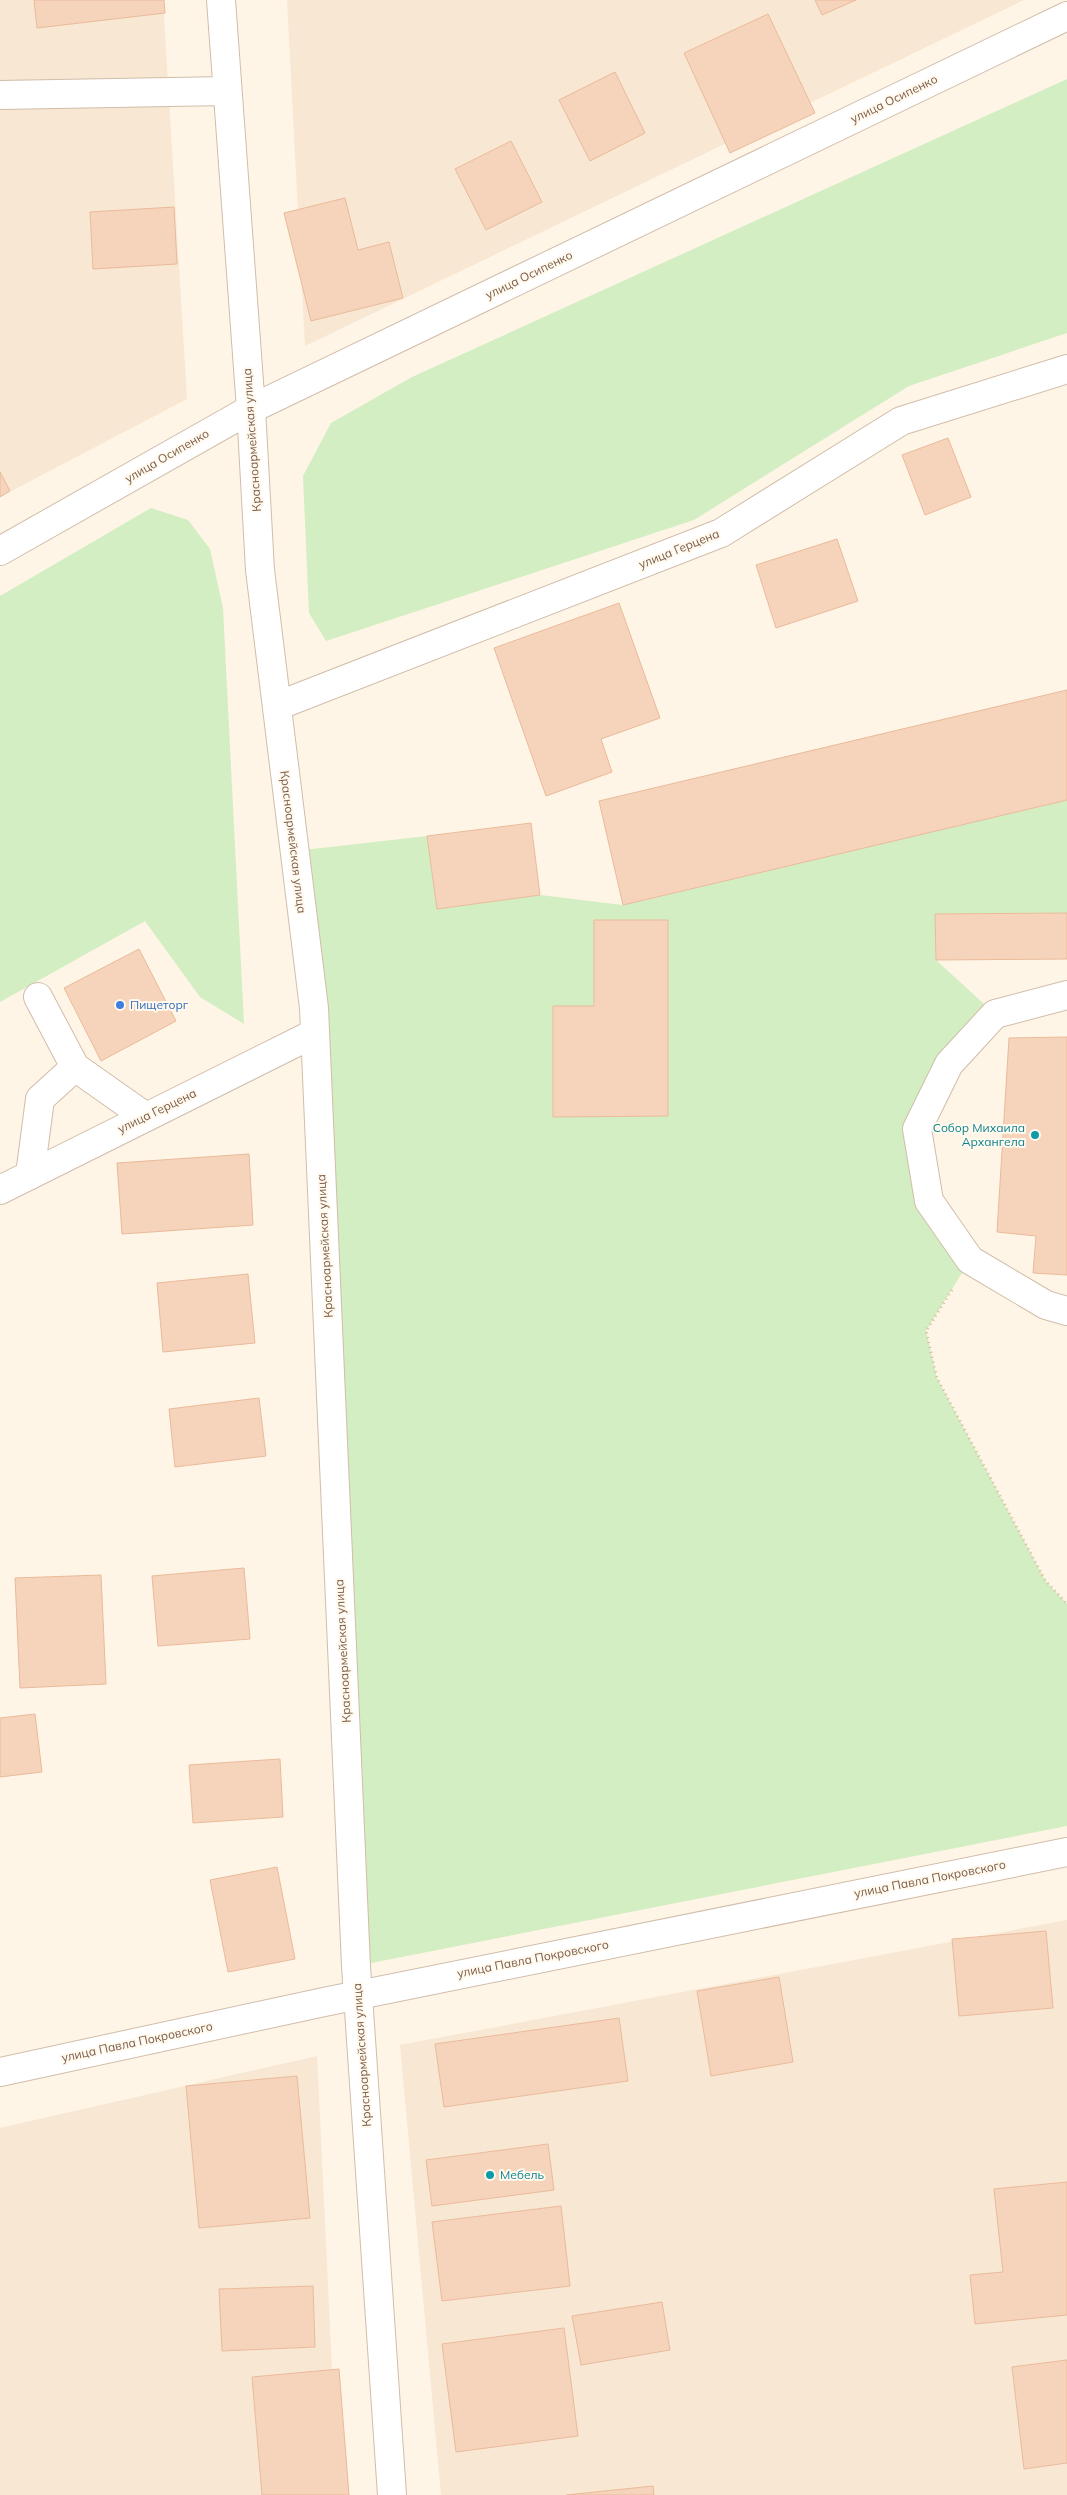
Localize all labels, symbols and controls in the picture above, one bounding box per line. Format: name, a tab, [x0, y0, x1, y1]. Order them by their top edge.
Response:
street label: улица Осипенко	[848, 71, 940, 126]
street label: улица Осипенко	[483, 247, 575, 302]
street label: Красноармейская улица	[239, 368, 264, 512]
street label: улица Осипенко	[122, 425, 212, 486]
street label: улица Герцена	[636, 526, 721, 572]
street label: Красноармейская улица	[277, 770, 310, 914]
place label: Пищеторг	[130, 997, 189, 1012]
marker: Пищеторг	[114, 999, 126, 1011]
street label: улица Герцена	[115, 1085, 199, 1136]
place label: Собор Михаила Архангела	[933, 1120, 1025, 1149]
marker: Собор Михаила Архангела	[1029, 1129, 1041, 1141]
street label: Красноармейская улица	[313, 1174, 336, 1318]
street label: Красноармейская улица	[331, 1579, 354, 1723]
street label: улица Павла Покровского	[853, 1856, 1007, 1901]
street label: улица Павла Покровского	[456, 1936, 610, 1981]
street label: Красноармейская улица	[349, 1983, 374, 2127]
street label: улица Павла Покровского	[60, 2018, 214, 2065]
place label: Мебель	[500, 2167, 545, 2182]
marker: Мебель	[484, 2169, 496, 2181]

